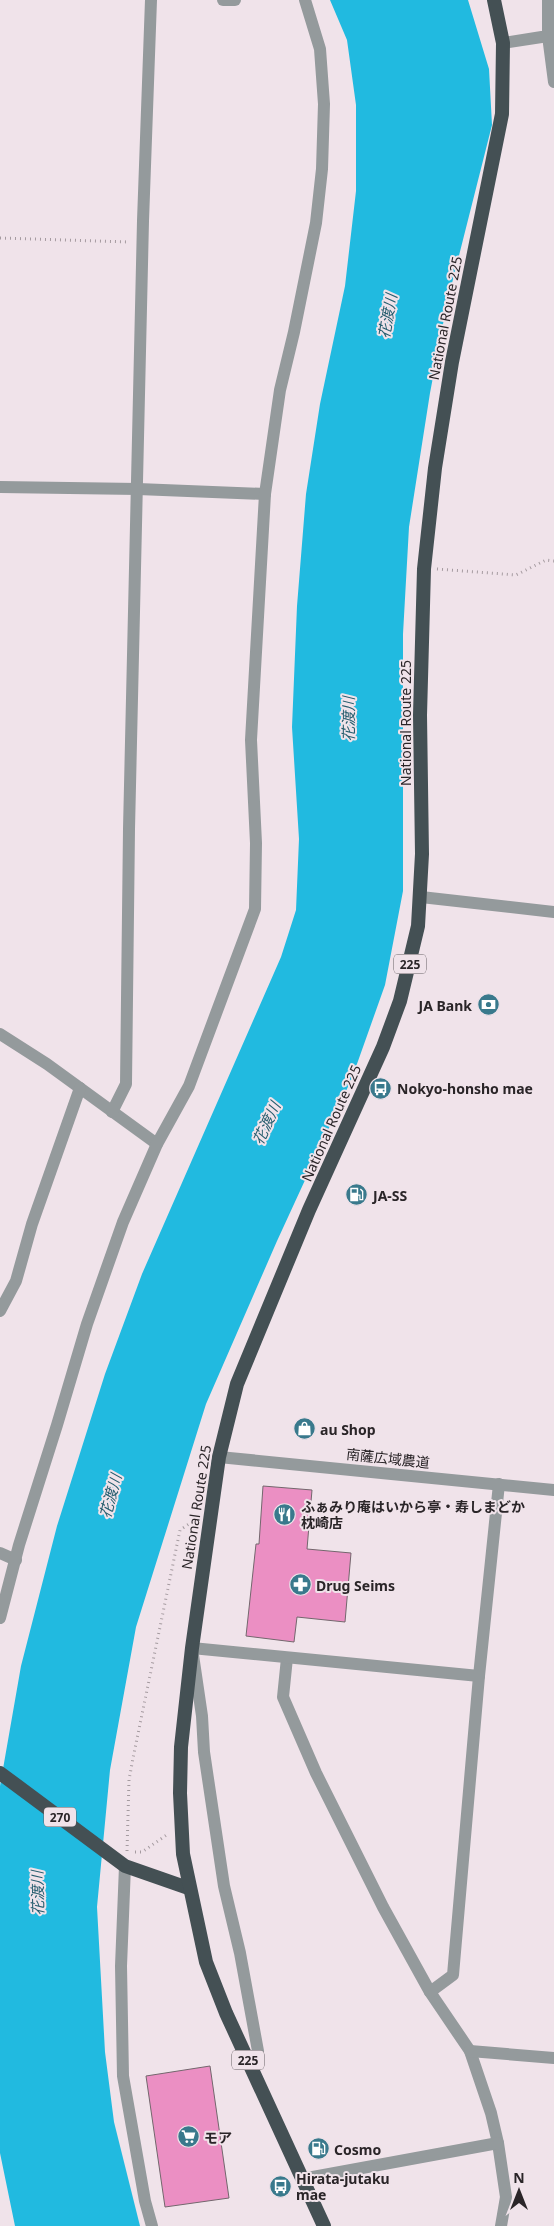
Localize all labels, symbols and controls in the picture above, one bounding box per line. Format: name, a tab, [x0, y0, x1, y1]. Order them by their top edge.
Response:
street label: National Route 225	[424, 254, 466, 382]
water label: 花渡川	[373, 290, 401, 340]
street label: National Route 225	[396, 660, 415, 786]
water label: 花渡川	[338, 695, 358, 742]
road number: 225	[394, 954, 426, 974]
bank icon: JA Bank	[476, 993, 500, 1017]
place label: JA Bank	[417, 996, 472, 1015]
street label: National Route 225	[297, 1062, 365, 1184]
bus stop icon: Nokyo-honsho mae	[369, 1076, 393, 1100]
place label: Nokyo-honsho mae	[397, 1079, 533, 1098]
water label: 花渡川	[247, 1097, 285, 1148]
fuel station icon: JA-SS	[345, 1183, 369, 1207]
place label: JA-SS	[371, 1186, 408, 1205]
shop icon: au Shop	[292, 1417, 316, 1441]
place label: au Shop	[320, 1420, 376, 1439]
street label: National Route 225	[177, 1443, 215, 1571]
street label: 南薩広域農道	[345, 1444, 431, 1472]
water label: 花渡川	[95, 1470, 126, 1520]
place label: ふぁみり庵はいから亭・寿しまどか 枕崎店	[301, 1497, 525, 1532]
restaurant icon: ふぁみり庵はいから亭・寿しまどか 枕崎店	[273, 1502, 297, 1526]
pharmacy icon: Drug Seims	[288, 1573, 312, 1597]
place label: Drug Seims	[316, 1576, 395, 1595]
road number: 270	[44, 1808, 76, 1826]
water label: 花渡川	[27, 1868, 47, 1916]
road number: 225	[232, 2050, 264, 2070]
supermarket icon: モア	[176, 2125, 200, 2149]
place label: モア	[204, 2128, 232, 2147]
fuel station icon: Cosmo	[306, 2137, 330, 2161]
place label: Cosmo	[334, 2140, 381, 2159]
north arrow	[494, 2166, 544, 2216]
text: N	[513, 2168, 525, 2187]
place label: Hirata-jutaku mae	[296, 2169, 390, 2204]
bus stop icon: Hirata-jutaku mae	[268, 2174, 292, 2198]

